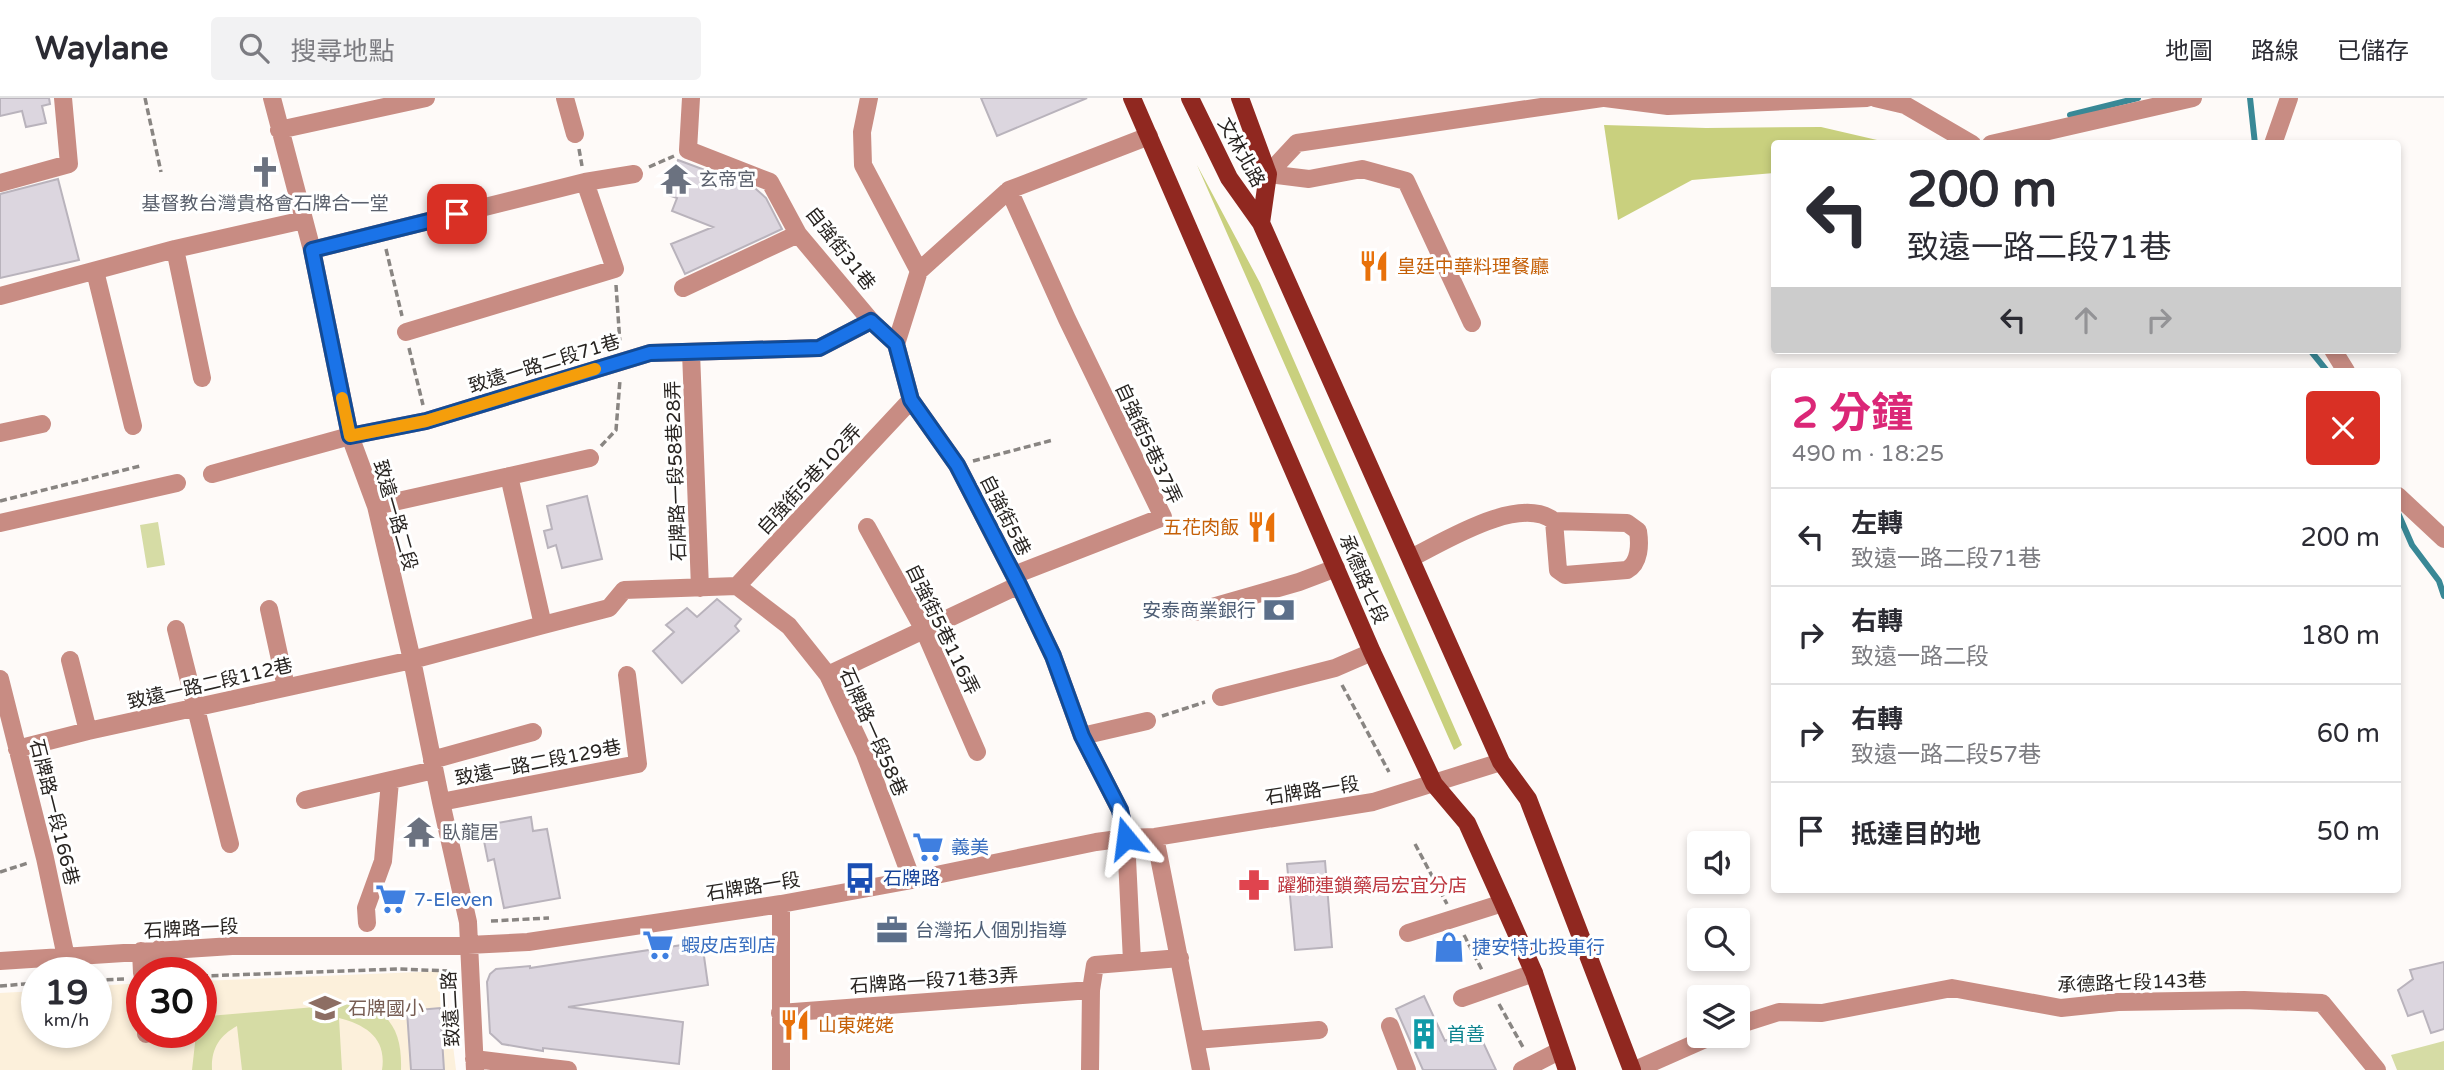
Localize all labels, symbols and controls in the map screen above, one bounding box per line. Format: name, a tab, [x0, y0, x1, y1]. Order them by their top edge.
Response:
search box	[211, 17, 701, 80]
text: Waylane	[35, 29, 169, 68]
icon: search	[235, 29, 273, 67]
text: 搜尋地點	[291, 36, 395, 67]
text: 地圖	[2165, 37, 2213, 66]
text: 路線	[2251, 37, 2299, 66]
text: 已儲存	[2337, 37, 2409, 66]
street label: 文林北路	[1213, 114, 1269, 191]
church icon: 基督教台灣貴格會石牌合一堂	[248, 155, 282, 189]
text: 200 m	[1907, 161, 2057, 220]
temple icon: 玄帝宮	[659, 162, 693, 196]
icon: left	[1792, 168, 1883, 259]
place label: 玄帝宮	[699, 169, 756, 191]
pin	[427, 184, 487, 244]
place label: 基督教台灣貴格會石牌合一堂	[141, 193, 389, 215]
icon: arrive	[438, 195, 476, 233]
street label: 自強街31巷	[801, 202, 880, 295]
text: 致遠一路二段71巷	[1907, 229, 2171, 267]
restaurant icon: 皇廷中華料理餐廳	[1357, 249, 1391, 283]
place label: 皇廷中華料理餐廳	[1397, 256, 1549, 278]
icon: left	[1994, 301, 2032, 339]
icon: ahead	[2067, 301, 2105, 339]
icon: right	[2140, 301, 2178, 339]
street label: 致遠一路二段71巷	[466, 331, 623, 397]
street label: 石牌路一段58巷28弄	[662, 380, 690, 562]
street label: 自強街5巷37弄	[1110, 380, 1186, 507]
text: 2 分鐘	[1792, 388, 1913, 439]
button: close	[2306, 391, 2380, 465]
street label: 自強街5巷102弄	[753, 420, 866, 539]
text: 490 m · 18:25	[1792, 440, 1944, 468]
street label: 致遠一路二段	[369, 457, 421, 573]
street label: 自強街5巷	[975, 471, 1035, 560]
text: 左轉	[1851, 508, 1903, 539]
restaurant icon: 五花肉飯	[1245, 510, 1279, 544]
place label: 五花肉飯	[1163, 517, 1239, 539]
icon: left	[1792, 518, 1830, 556]
text: 200 m	[2300, 522, 2380, 553]
street label: 承德路七段	[1334, 531, 1392, 627]
text: 致遠一路二段71巷	[1851, 545, 2041, 573]
street label: 自強街5巷116弄	[901, 560, 983, 698]
bank icon: 安泰商業銀行	[1262, 593, 1296, 627]
place label: 安泰商業銀行	[1142, 600, 1256, 622]
text: 右轉	[1851, 606, 1903, 637]
icon: right	[1792, 616, 1830, 654]
text: 180 m	[2300, 620, 2380, 651]
text: 致遠一路二段	[1851, 643, 1989, 671]
street label: 致遠一路二段112巷	[126, 654, 295, 714]
street label: 石牌路一段58巷	[835, 665, 911, 800]
text: 右轉	[1851, 704, 1903, 735]
icon: right	[1792, 714, 1830, 752]
text: 60 m	[2317, 718, 2380, 749]
street label: 致遠一路二段129巷	[453, 736, 623, 790]
street label: 石牌路一段166巷	[25, 737, 83, 888]
text: 致遠一路二段57巷	[1851, 741, 2041, 769]
street label: 石牌路一段	[1264, 773, 1361, 809]
position arrow	[1089, 801, 1163, 875]
icon: arrive	[1792, 812, 1830, 850]
temple icon: 臥龍居	[402, 815, 436, 849]
text: 50 m	[2317, 816, 2380, 847]
text: 抵達目的地	[1851, 819, 1981, 850]
place label: 臥龍居	[442, 822, 499, 844]
supermarket icon: 義美	[911, 830, 945, 864]
map controls	[1687, 831, 1750, 1048]
button: sound	[1687, 831, 1750, 894]
place label: 義美	[951, 837, 989, 859]
bus stop icon: 石牌路	[843, 861, 877, 895]
place label: 石牌路	[883, 868, 940, 890]
pharmacy icon: 躍獅連鎖藥局宏宜分店	[1237, 868, 1271, 902]
street label: 石牌路一段	[705, 869, 802, 905]
place label: 躍獅連鎖藥局宏宜分店	[1277, 875, 1467, 897]
supermarket icon: 7-Eleven	[374, 882, 408, 916]
place label: 7-Eleven	[414, 889, 493, 911]
button: search	[1687, 908, 1750, 971]
office icon: 台灣拓人個別指導	[875, 913, 909, 947]
street label: 石牌路一段	[143, 916, 239, 942]
place label: 台灣拓人個別指導	[915, 920, 1067, 942]
supermarket icon: 蝦皮店到店	[641, 928, 675, 962]
shop icon: 捷安特北投車行	[1432, 930, 1466, 964]
place label: 蝦皮店到店	[681, 935, 776, 957]
place label: 捷安特北投車行	[1472, 937, 1605, 959]
speed limit sign: 30	[126, 957, 217, 1048]
street label: 石牌路一段71巷3弄	[849, 964, 1019, 998]
street label: 承德路七段143巷	[2057, 969, 2207, 997]
street label: 致遠二路	[438, 970, 464, 1047]
text: 19	[45, 972, 88, 1014]
button: layers	[1687, 985, 1750, 1048]
school or university icon: 石牌國小	[308, 991, 342, 1025]
place label: 石牌國小	[348, 998, 424, 1020]
restaurant icon: 山東姥姥	[778, 1008, 812, 1042]
text: km/h	[44, 1009, 89, 1031]
place label: 山東姥姥	[818, 1015, 894, 1037]
building icon: 首善	[1407, 1017, 1441, 1051]
place label: 首善	[1447, 1024, 1485, 1046]

